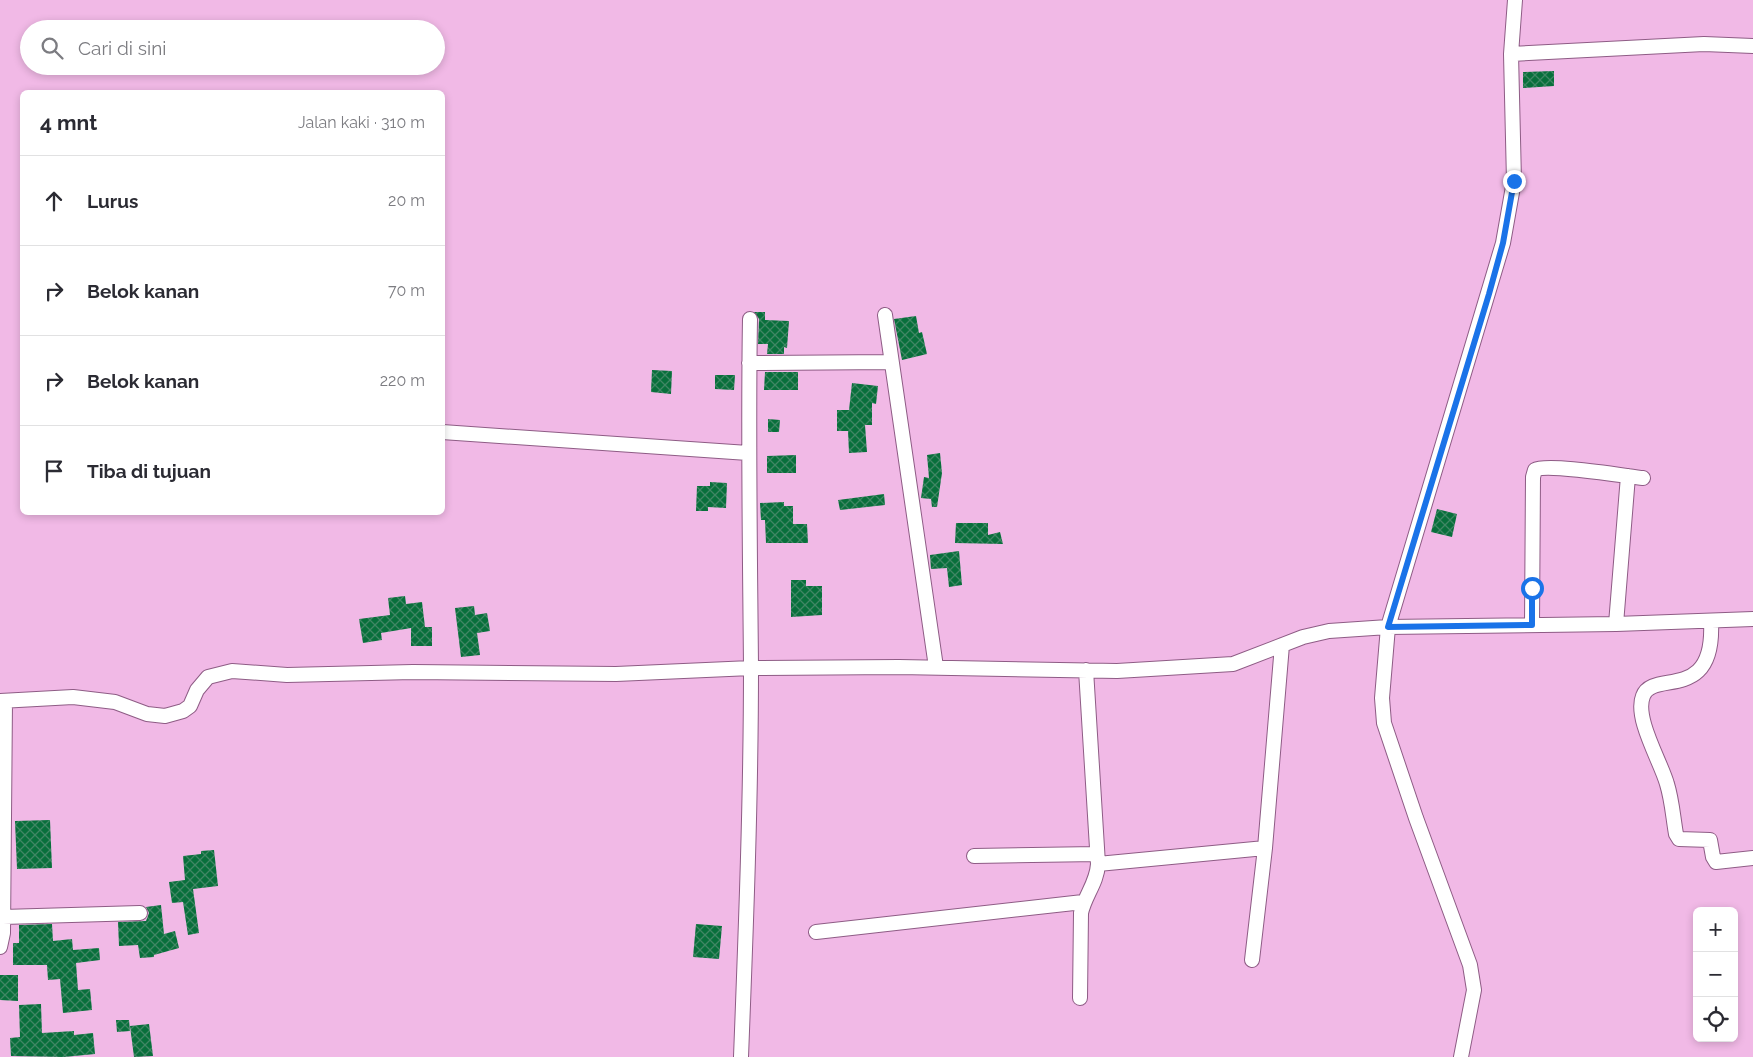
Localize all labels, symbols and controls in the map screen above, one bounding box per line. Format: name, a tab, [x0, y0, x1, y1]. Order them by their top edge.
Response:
search box	[20, 20, 445, 75]
icon: search	[38, 34, 66, 62]
text: Cari di sini	[78, 37, 166, 59]
text: 4 mnt	[40, 110, 97, 135]
text: Jalan kaki · 310 m	[298, 113, 425, 132]
route end	[1503, 170, 1526, 193]
icon: ahead	[40, 187, 68, 215]
text: Lurus	[87, 190, 138, 212]
text: 20 m	[388, 191, 425, 210]
icon: right	[40, 277, 68, 305]
text: Belok kanan	[87, 280, 199, 302]
text: 70 m	[388, 281, 425, 300]
icon: right	[40, 367, 68, 395]
text: Belok kanan	[87, 370, 199, 392]
text: 220 m	[380, 371, 425, 390]
icon: arrive	[40, 457, 68, 485]
text: Tiba di tujuan	[87, 460, 211, 482]
route start	[1521, 577, 1544, 600]
map controls	[1693, 907, 1738, 1042]
button: +	[1693, 907, 1738, 952]
button: −	[1693, 952, 1738, 997]
button: locate	[1693, 997, 1738, 1042]

